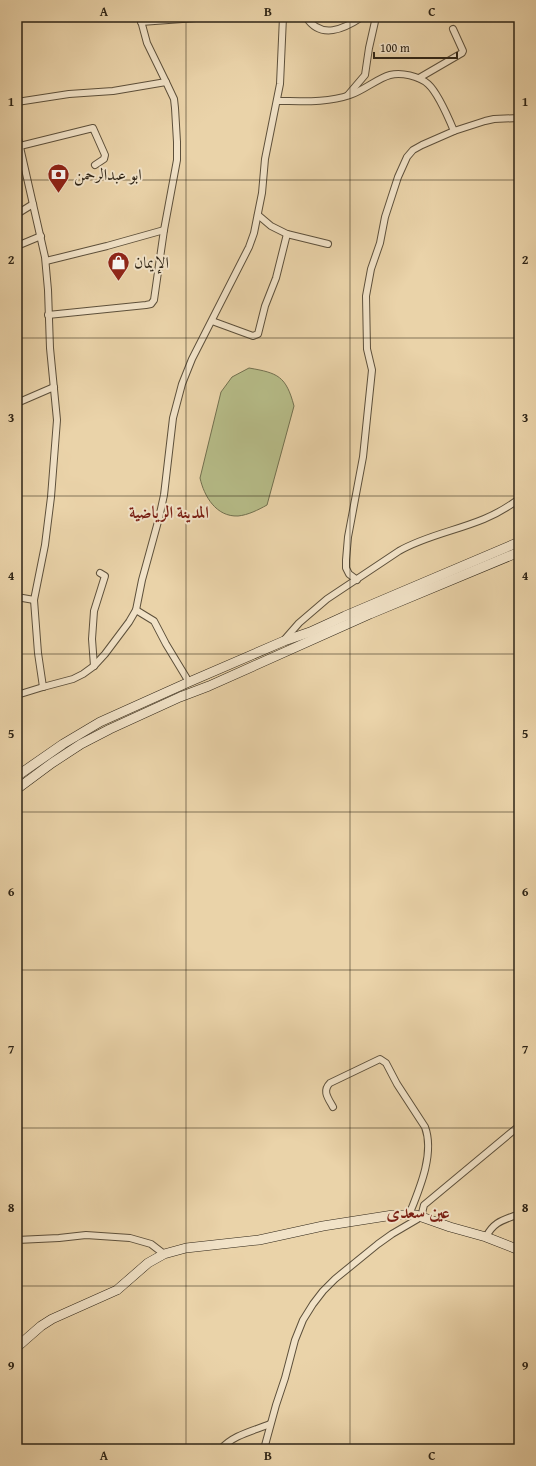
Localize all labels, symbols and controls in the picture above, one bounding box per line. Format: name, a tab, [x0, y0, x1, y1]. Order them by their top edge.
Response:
text: A	[100, 2, 109, 21]
text: B	[264, 2, 272, 21]
text: C	[428, 2, 436, 21]
scale bar	[374, 34, 457, 60]
text: 100 m	[380, 39, 410, 56]
text: 1	[8, 92, 14, 111]
text: 1	[522, 92, 528, 111]
bank icon: ابو عبدالرحمن	[46, 161, 72, 194]
place label: ابو عبدالرحمن	[74, 162, 142, 186]
shop icon: الإيمان	[106, 249, 132, 282]
text: 2	[8, 250, 15, 269]
place label: الإيمان	[134, 250, 169, 274]
text: 2	[522, 250, 529, 269]
text: 3	[8, 408, 14, 427]
text: 3	[522, 408, 528, 427]
district label: المدينة الرياضية	[129, 499, 209, 524]
text: 4	[8, 566, 15, 585]
text: 4	[522, 566, 529, 585]
text: 5	[8, 724, 15, 743]
text: 5	[522, 724, 529, 743]
text: 6	[8, 882, 15, 901]
text: 6	[522, 882, 529, 901]
text: 7	[8, 1040, 15, 1059]
text: 7	[522, 1040, 529, 1059]
text: 8	[8, 1198, 15, 1217]
district label: عين سعدى	[386, 1198, 450, 1225]
text: 8	[522, 1198, 529, 1217]
text: 9	[8, 1356, 15, 1375]
text: 9	[522, 1356, 529, 1375]
text: A	[100, 1446, 109, 1465]
text: B	[264, 1446, 272, 1465]
text: C	[428, 1446, 436, 1465]

